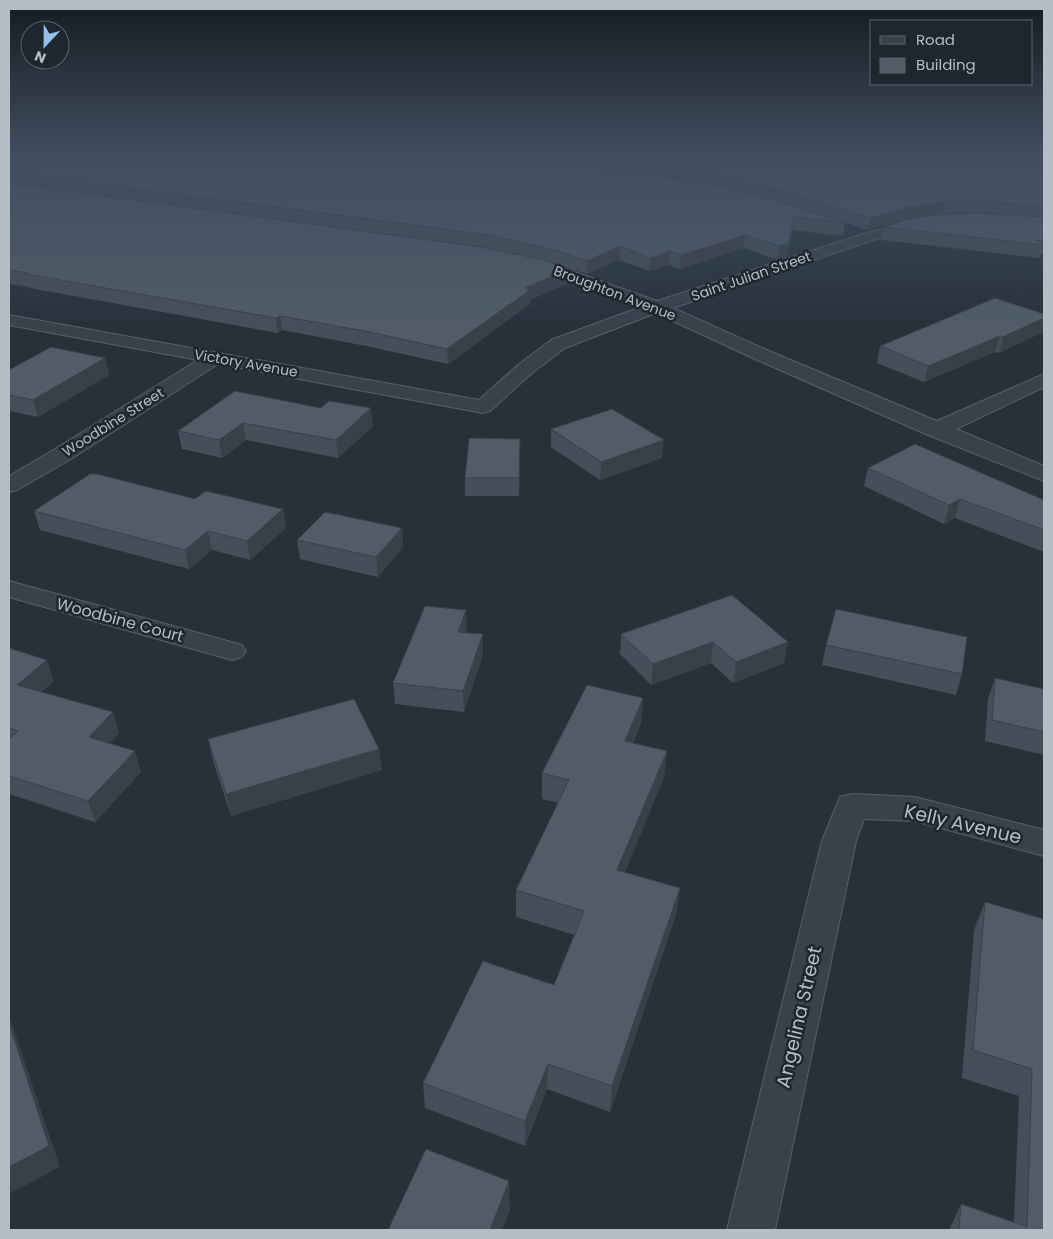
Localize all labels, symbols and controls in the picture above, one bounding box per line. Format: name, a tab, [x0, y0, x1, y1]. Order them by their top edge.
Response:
north arrow	[20, 20, 70, 70]
legend	[870, 20, 1033, 85]
text: Road	[916, 29, 955, 50]
text: N	[32, 46, 49, 68]
text: Building	[916, 54, 976, 75]
street label: Saint Julian Street	[688, 246, 814, 306]
street label: Broughton Avenue	[551, 260, 679, 326]
street label: Victory Avenue	[193, 344, 300, 382]
street label: Woodbine Street	[58, 383, 168, 461]
street label: Woodbine Court	[54, 592, 186, 648]
street label: Kelly Avenue	[902, 797, 1024, 851]
street label: Angelina Street	[770, 943, 828, 1091]

